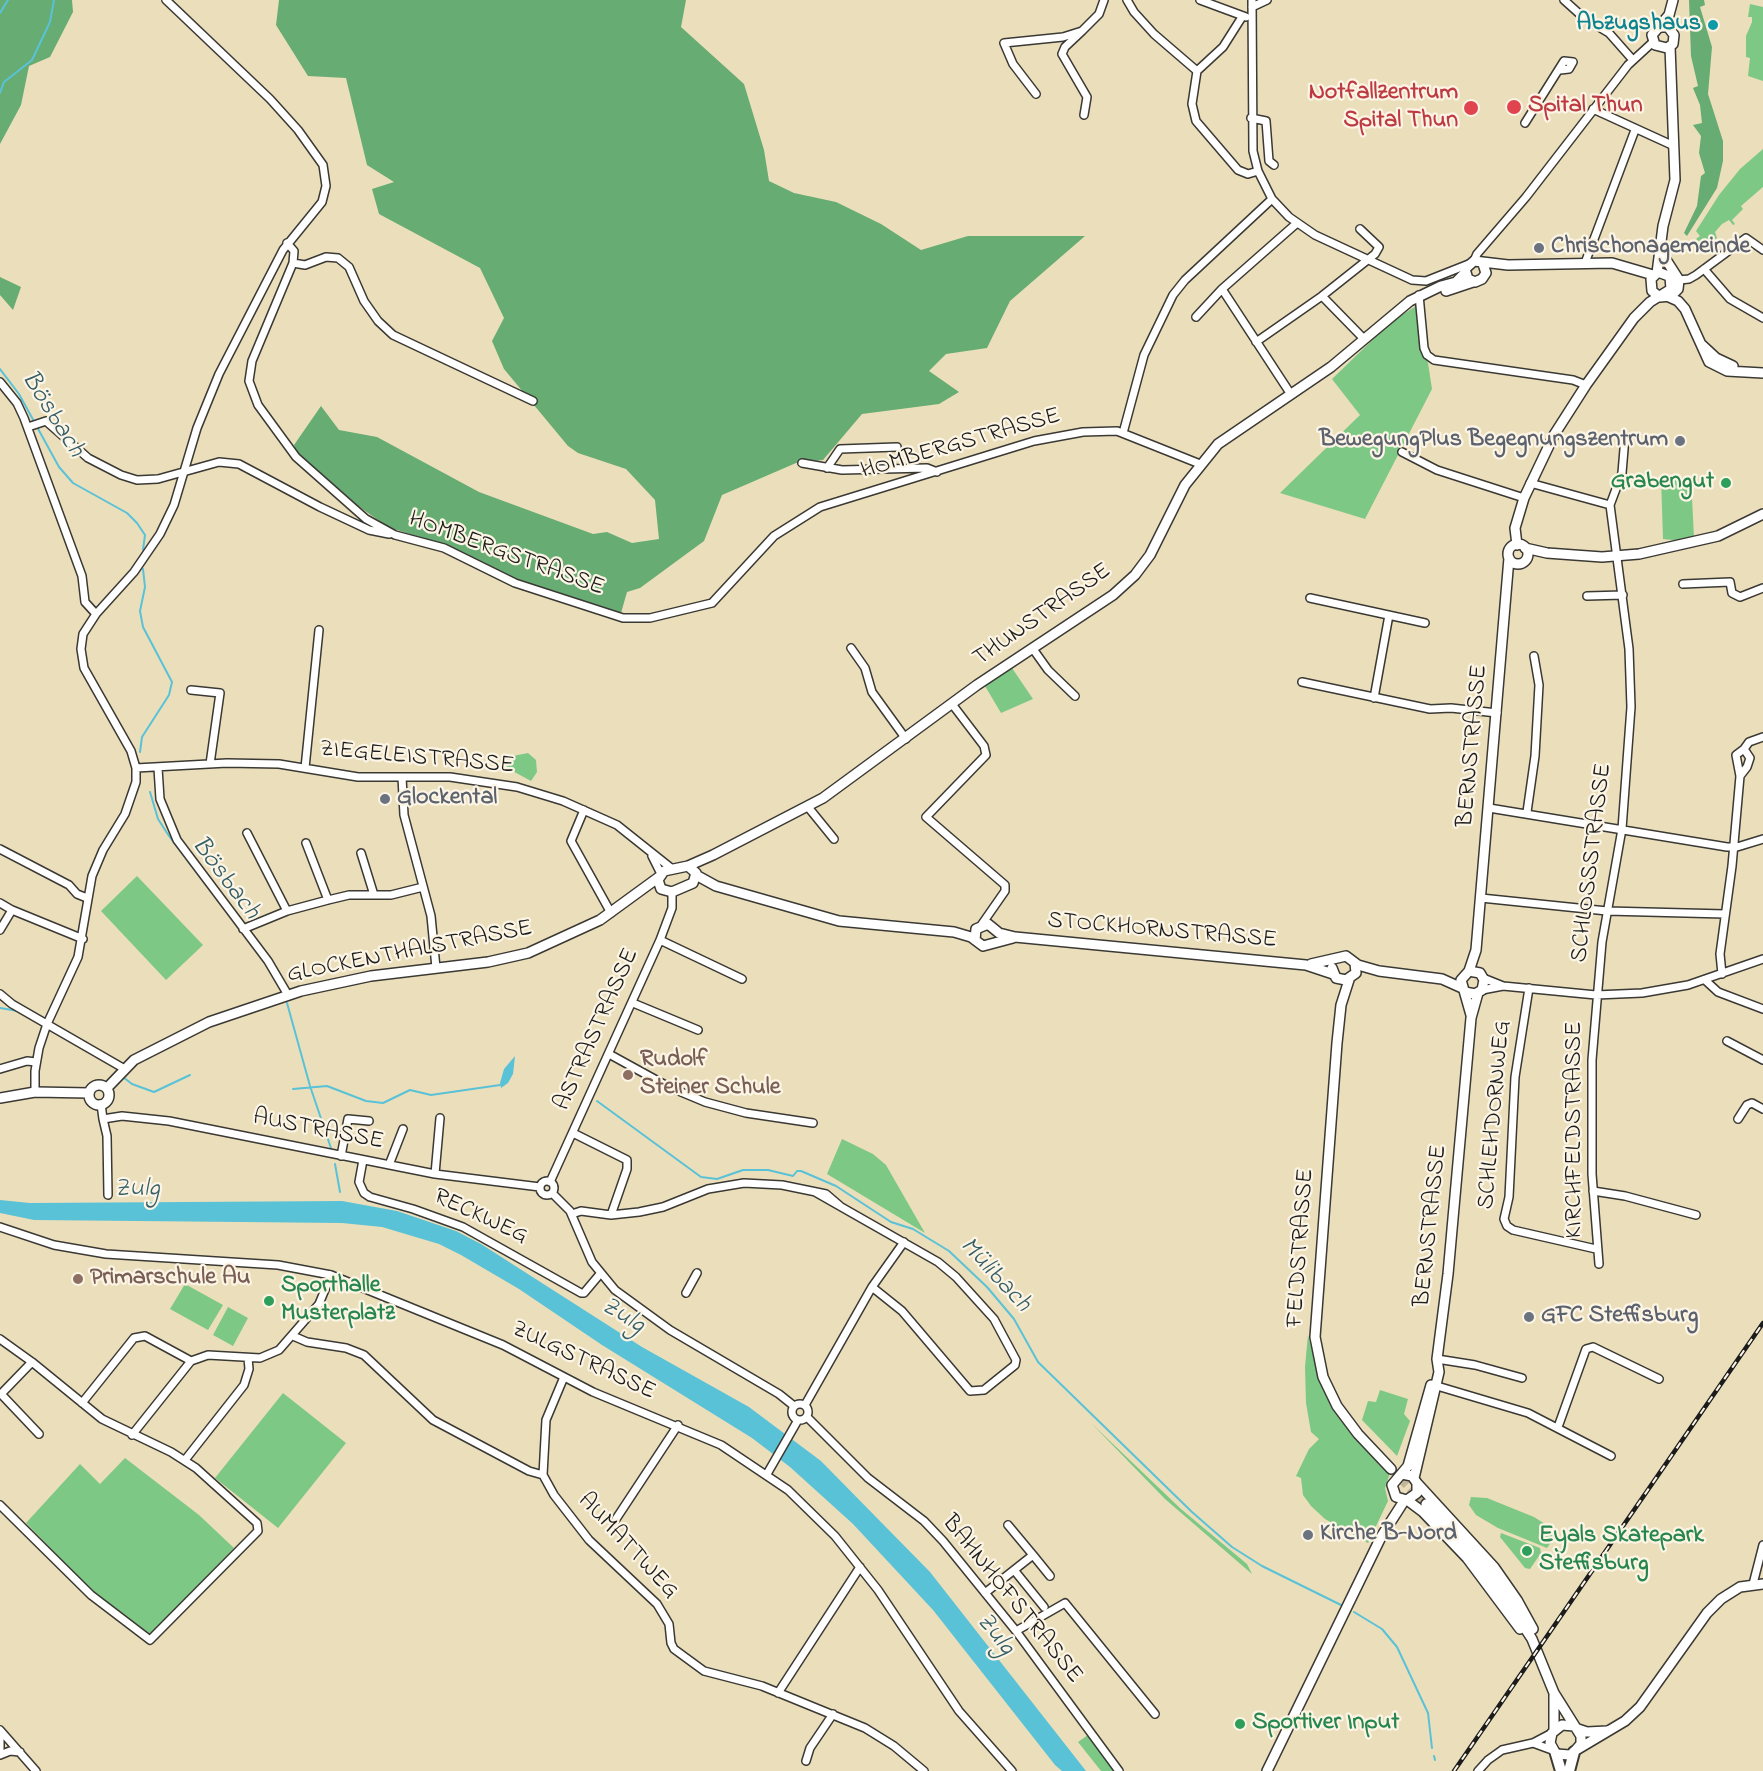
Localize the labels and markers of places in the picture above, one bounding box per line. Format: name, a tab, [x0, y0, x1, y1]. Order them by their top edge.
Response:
place label: Abzugshaus	[1577, 11, 1701, 39]
marker: Abzugshaus	[1706, 18, 1720, 32]
place label: Notfallzentrum Spital Thun	[1309, 80, 1458, 136]
place label: Spital Thun	[1528, 93, 1642, 121]
marker: Spital Thun	[1505, 98, 1523, 116]
marker: Notfallzentrum Spital Thun	[1462, 99, 1480, 117]
place label: Chrischonagemeinde	[1551, 234, 1750, 262]
marker: Chrischonagemeinde	[1532, 241, 1546, 255]
place label: BewegungPlus Begegnungszentrum	[1319, 427, 1668, 455]
marker: BewegungPlus Begegnungszentrum	[1673, 434, 1687, 448]
place label: Grabengut	[1611, 469, 1714, 497]
marker: Grabengut	[1719, 476, 1733, 490]
place label: Glockental	[397, 785, 497, 813]
marker: Glockental	[378, 792, 392, 806]
place label: Rudolf Steiner Schule	[640, 1047, 780, 1103]
marker: Rudolf Steiner Schule	[621, 1068, 635, 1082]
place label: Primarschule Au	[90, 1265, 250, 1293]
marker: Primarschule Au	[71, 1272, 85, 1286]
place label: Sporthalle Musterplatz	[281, 1273, 395, 1329]
marker: Sporthalle Musterplatz	[262, 1294, 276, 1308]
place label: GFC Steffisburg	[1541, 1303, 1698, 1331]
marker: GFC Steffisburg	[1522, 1310, 1536, 1324]
place label: Kirche B-Nord	[1320, 1521, 1457, 1549]
place label: Eyals Skatepark Steffisburg	[1539, 1523, 1704, 1579]
marker: Kirche B-Nord	[1301, 1528, 1315, 1542]
marker: Eyals Skatepark Steffisburg	[1520, 1544, 1534, 1558]
place label: Sportiver Input	[1252, 1710, 1399, 1738]
marker: Sportiver Input	[1233, 1717, 1247, 1731]

